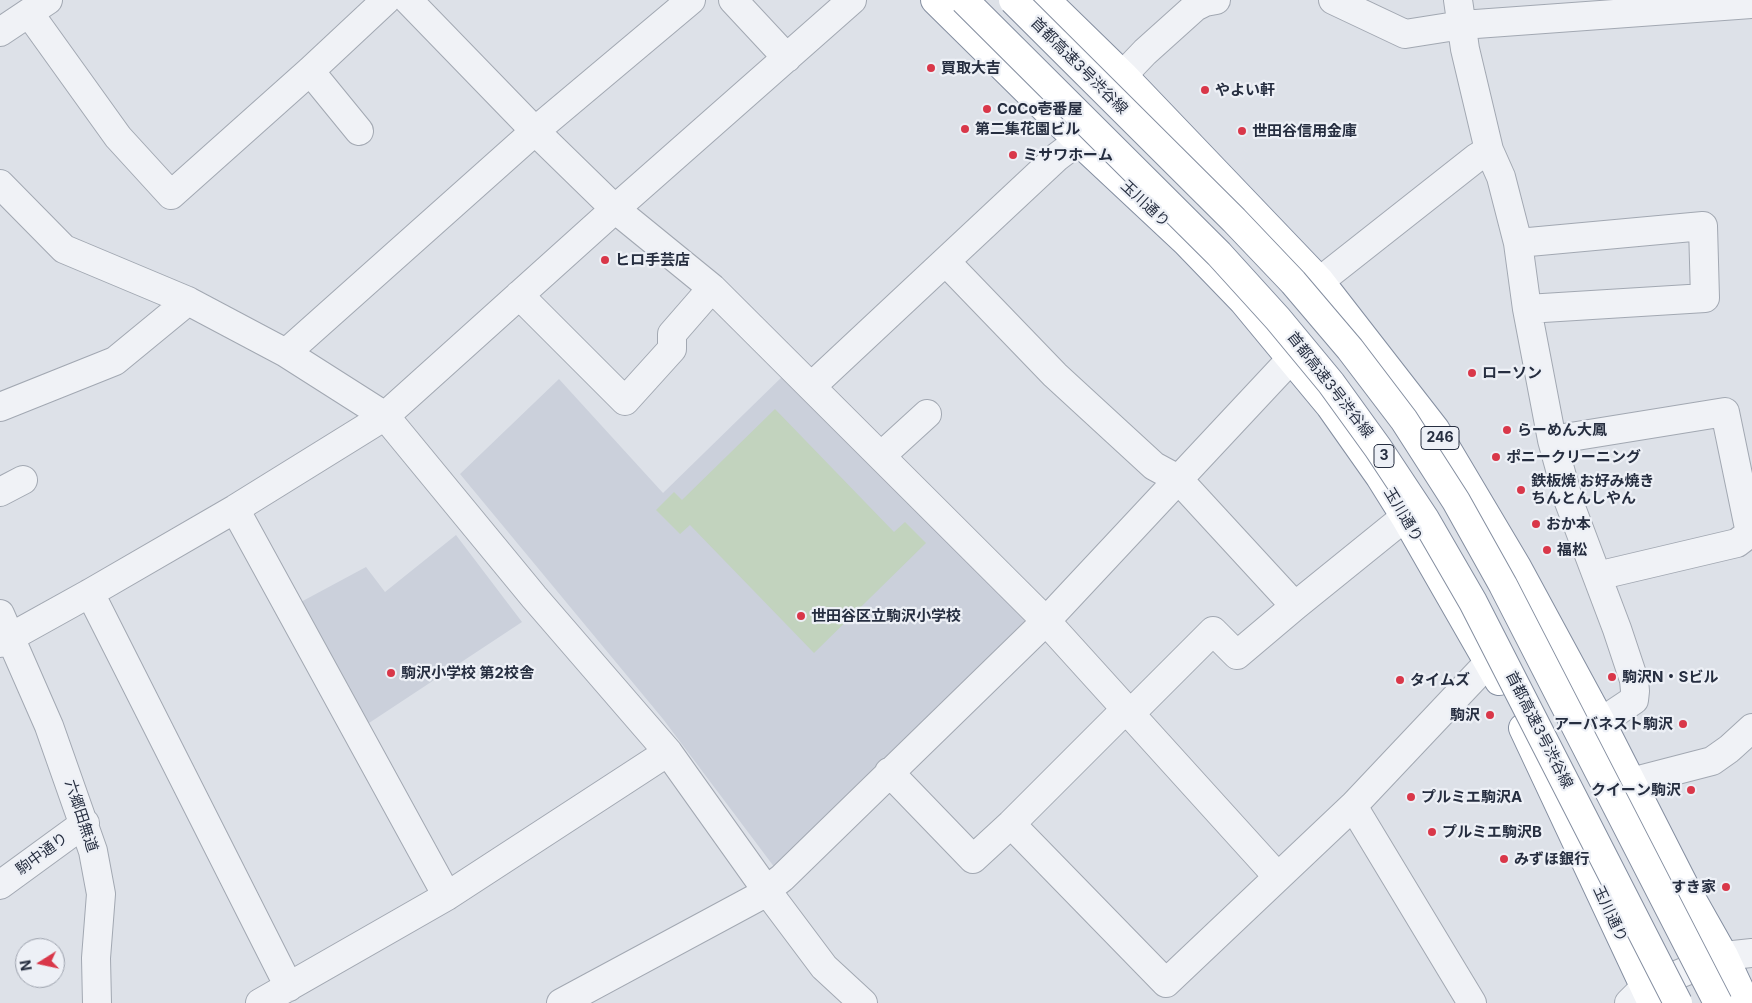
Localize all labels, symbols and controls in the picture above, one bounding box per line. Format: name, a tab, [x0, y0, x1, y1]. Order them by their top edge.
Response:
street label: 首都高速3号渋谷線	[1027, 14, 1131, 118]
place label: 買取大吉	[941, 59, 1001, 77]
marker: 買取大吉	[925, 62, 937, 74]
place label: やよい軒	[1215, 81, 1275, 99]
marker: やよい軒	[1199, 84, 1211, 96]
place label: CoCo壱番屋	[997, 100, 1083, 118]
marker: CoCo壱番屋	[981, 103, 993, 115]
place label: 第二集花園ビル	[975, 120, 1080, 138]
place label: 世田谷信用金庫	[1252, 122, 1357, 140]
marker: 第二集花園ビル	[959, 123, 971, 135]
marker: 世田谷信用金庫	[1236, 125, 1248, 137]
place label: ミサワホーム	[1023, 146, 1113, 164]
marker: ミサワホーム	[1007, 149, 1019, 161]
street label: 玉川通り	[1117, 177, 1173, 231]
place label: ヒロ手芸店	[615, 251, 690, 269]
marker: ヒロ手芸店	[599, 254, 611, 266]
street label: 首都高速3号渋谷線	[1283, 329, 1377, 441]
place label: ローソン	[1482, 364, 1542, 382]
marker: ローソン	[1466, 367, 1478, 379]
place label: らーめん大鳳	[1517, 421, 1607, 439]
marker: らーめん大鳳	[1501, 424, 1513, 436]
road number: 246	[1421, 426, 1459, 449]
road number: 3	[1374, 444, 1394, 468]
place label: ポニークリーニング	[1506, 448, 1641, 466]
marker: ポニークリーニング	[1490, 451, 1502, 463]
place label: 鉄板焼 お好み焼き ちんとんしやん	[1531, 472, 1655, 507]
marker: 鉄板焼 お好み焼き ちんとんしやん	[1515, 484, 1527, 496]
street label: 玉川通り	[1380, 485, 1426, 545]
place label: おか本	[1546, 515, 1591, 533]
marker: おか本	[1530, 518, 1542, 530]
place label: 福松	[1557, 541, 1587, 559]
marker: 福松	[1541, 544, 1553, 556]
place label: 世田谷区立駒沢小学校	[811, 607, 961, 625]
marker: 世田谷区立駒沢小学校	[795, 610, 807, 622]
place label: 駒沢小学校 第2校舎	[401, 664, 534, 682]
marker: 駒沢小学校 第2校舎	[385, 667, 397, 679]
street label: 首都高速3号渋谷線	[1502, 668, 1576, 792]
place label: 駒沢N・Sビル	[1622, 668, 1718, 686]
place label: タイムズ	[1410, 671, 1470, 689]
marker: 駒沢N・Sビル	[1606, 671, 1618, 683]
marker: タイムズ	[1394, 674, 1406, 686]
place label: 駒沢	[1450, 706, 1480, 724]
marker: 駒沢	[1484, 709, 1496, 721]
place label: アーバネスト駒沢	[1554, 715, 1673, 733]
marker: アーバネスト駒沢	[1677, 718, 1689, 730]
street label: 六郷田無道	[61, 778, 101, 854]
place label: クイーン駒沢	[1591, 781, 1681, 799]
marker: クイーン駒沢	[1685, 784, 1697, 796]
place label: プルミエ駒沢A	[1421, 788, 1522, 806]
marker: プルミエ駒沢A	[1405, 791, 1417, 803]
place label: プルミエ駒沢B	[1442, 823, 1542, 841]
marker: プルミエ駒沢B	[1426, 826, 1438, 838]
street label: 駒中通り	[12, 829, 72, 879]
place label: みずほ銀行	[1514, 850, 1589, 868]
marker: みずほ銀行	[1498, 853, 1510, 865]
place label: すき家	[1671, 878, 1716, 896]
marker: すき家	[1720, 881, 1732, 893]
street label: 玉川通り	[1589, 883, 1631, 945]
north arrow	[15, 938, 65, 988]
text: N	[16, 959, 35, 972]

